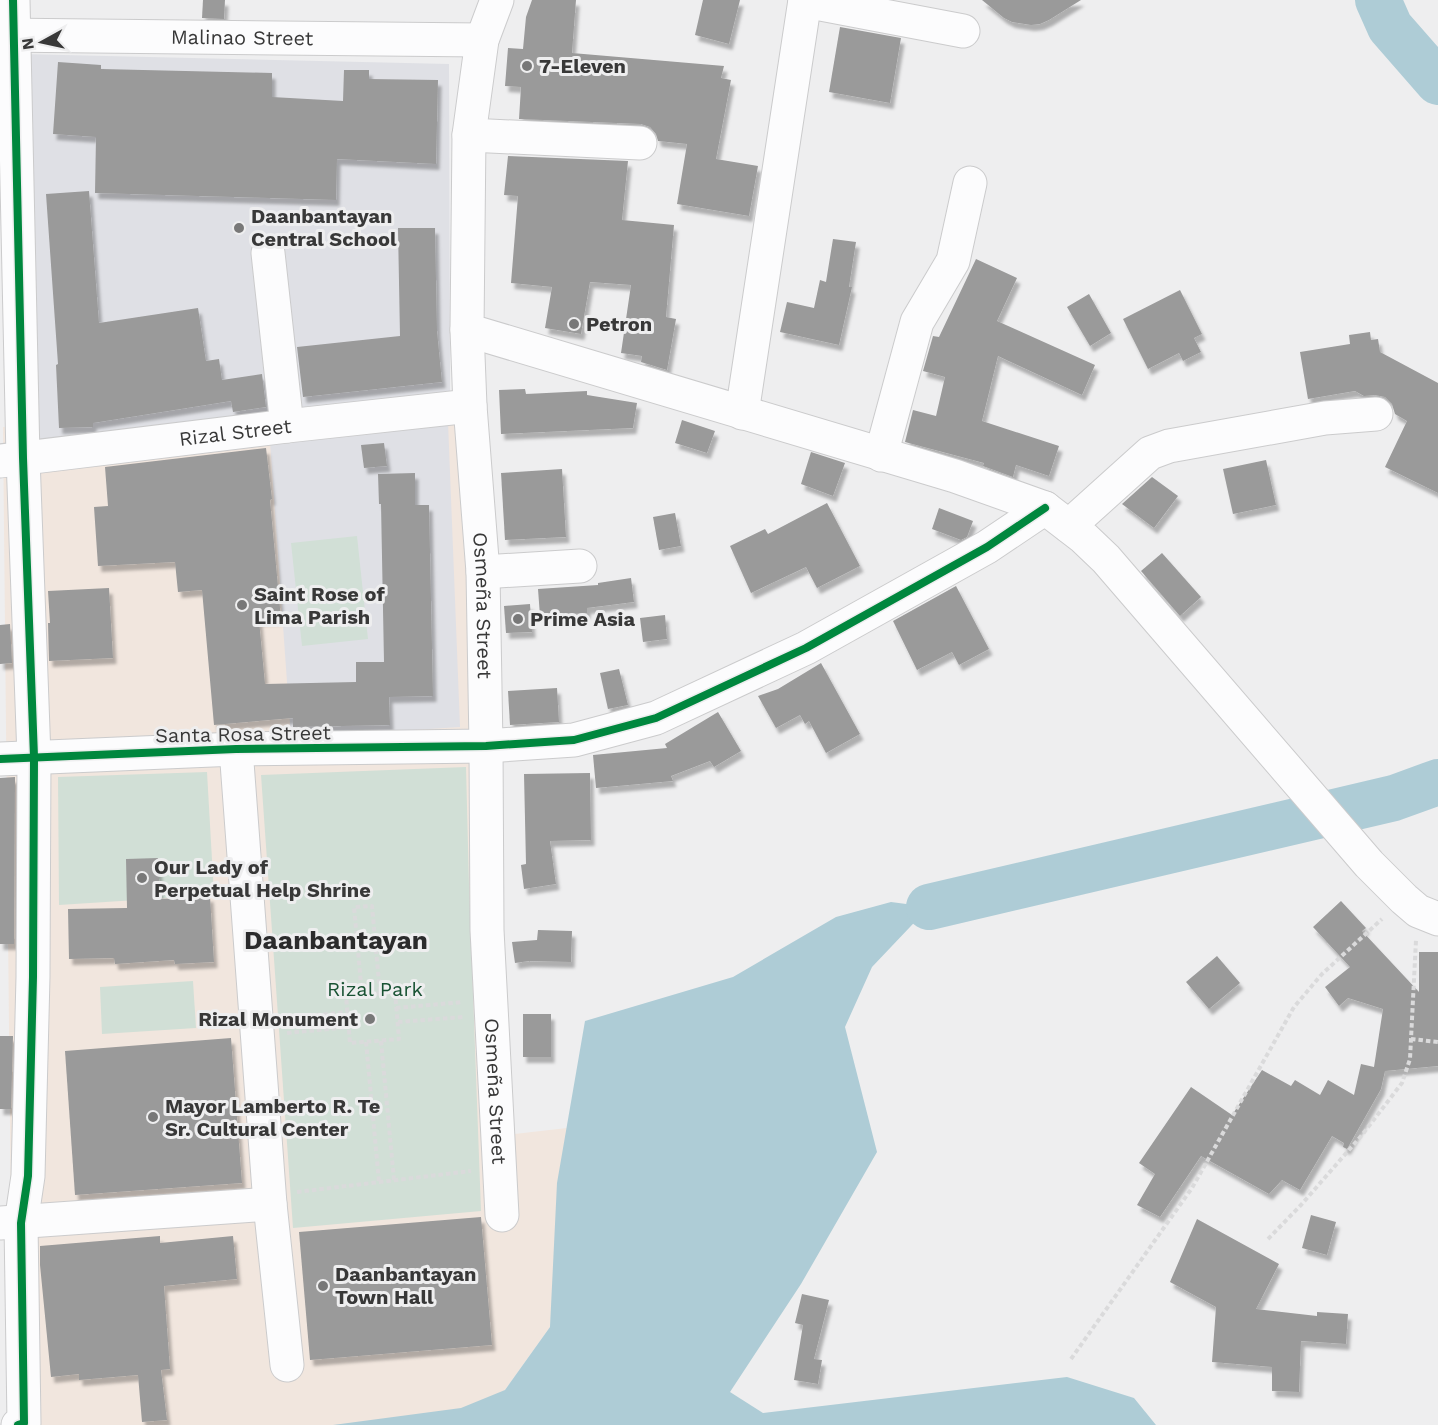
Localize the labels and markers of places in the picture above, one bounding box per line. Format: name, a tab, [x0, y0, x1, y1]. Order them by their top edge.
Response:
place label: 7-Eleven	[539, 54, 626, 78]
marker: 7-Eleven	[520, 59, 534, 73]
place label: Daanbantayan Central School	[251, 204, 397, 251]
marker: Daanbantayan Central School	[232, 221, 246, 235]
place label: Petron	[586, 312, 652, 336]
marker: Petron	[567, 317, 581, 331]
place label: Saint Rose of Lima Parish	[254, 582, 385, 629]
marker: Saint Rose of Lima Parish	[235, 598, 249, 612]
place label: Prime Asia	[530, 607, 635, 631]
marker: Prime Asia	[511, 612, 525, 626]
place label: Our Lady of Perpetual Help Shrine	[154, 855, 371, 902]
marker: Our Lady of Perpetual Help Shrine	[135, 871, 149, 885]
place label: Rizal Monument	[198, 1007, 358, 1031]
marker: Rizal Monument	[363, 1012, 377, 1026]
place label: Mayor Lamberto R. Te Sr. Cultural Center	[165, 1094, 380, 1141]
marker: Mayor Lamberto R. Te Sr. Cultural Center	[146, 1110, 160, 1124]
place label: Daanbantayan Town Hall	[335, 1262, 476, 1309]
marker: Daanbantayan Town Hall	[316, 1279, 330, 1293]

